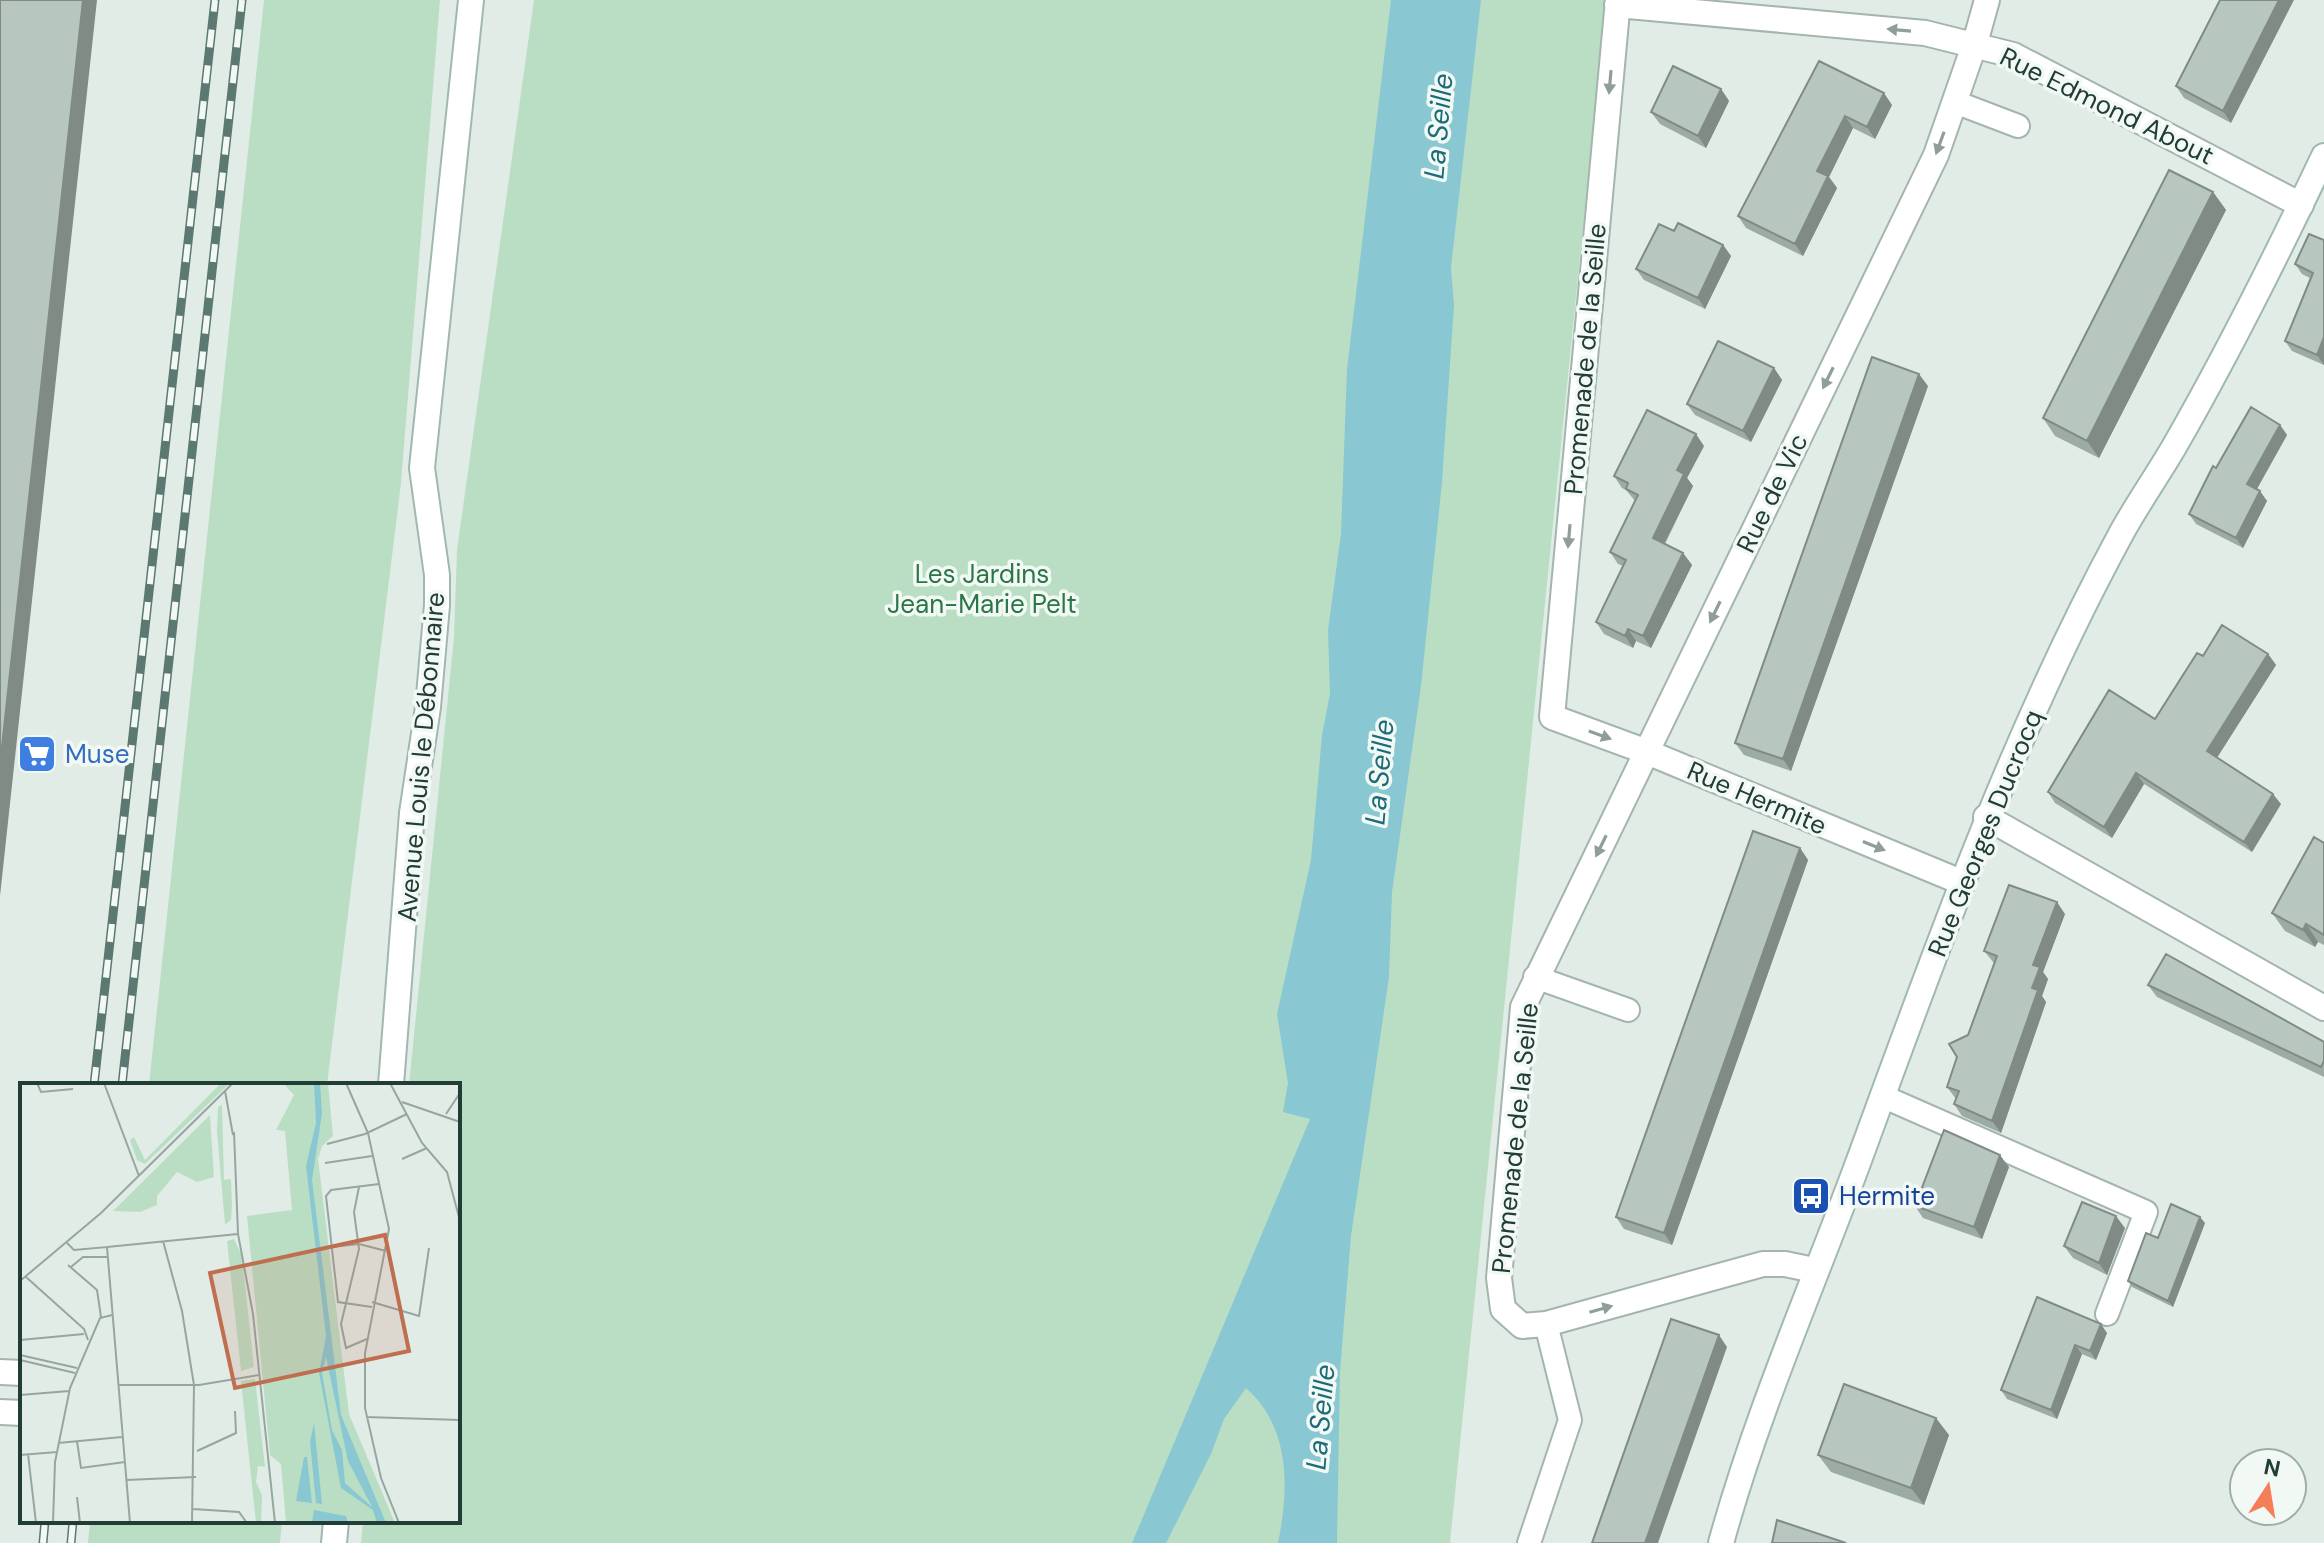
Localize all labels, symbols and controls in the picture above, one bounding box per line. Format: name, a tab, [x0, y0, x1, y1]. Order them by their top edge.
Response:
one-way arrow	[1886, 24, 1911, 37]
street label: Rue Edmond About	[1994, 39, 2220, 173]
one-way arrow	[1603, 70, 1616, 95]
water label: La Seille	[1415, 72, 1462, 180]
one-way arrow	[1933, 131, 1946, 155]
street label: Promenade de la Seille	[1556, 222, 1614, 496]
one-way arrow	[1821, 366, 1835, 389]
street label: Rue de Vic	[1729, 428, 1815, 558]
one-way arrow	[1562, 524, 1575, 549]
park label: Les Jardins Jean-Marie Pelt	[887, 557, 1077, 621]
street label: Avenue Louis le Débonnaire	[390, 591, 452, 923]
one-way arrow	[1708, 600, 1722, 624]
street label: Rue Georges Ducrocq	[1920, 705, 2050, 961]
water label: La Seille	[1356, 718, 1403, 826]
one-way arrow	[1588, 729, 1612, 741]
supermarket icon: Muse	[16, 733, 58, 775]
place label: Muse	[65, 737, 130, 771]
street label: Rue Hermite	[1682, 753, 1832, 843]
one-way arrow	[1594, 834, 1607, 857]
one-way arrow	[1862, 840, 1886, 853]
street label: Promenade de la Seille	[1484, 1001, 1546, 1275]
inset map	[20, 1083, 460, 1523]
bus stop icon: Hermite	[1790, 1175, 1832, 1217]
place label: Hermite	[1839, 1179, 1935, 1213]
one-way arrow	[1590, 1302, 1614, 1315]
water label: La Seille	[1297, 1363, 1344, 1471]
north arrow	[2228, 1447, 2308, 1527]
text: N	[2261, 1452, 2283, 1484]

